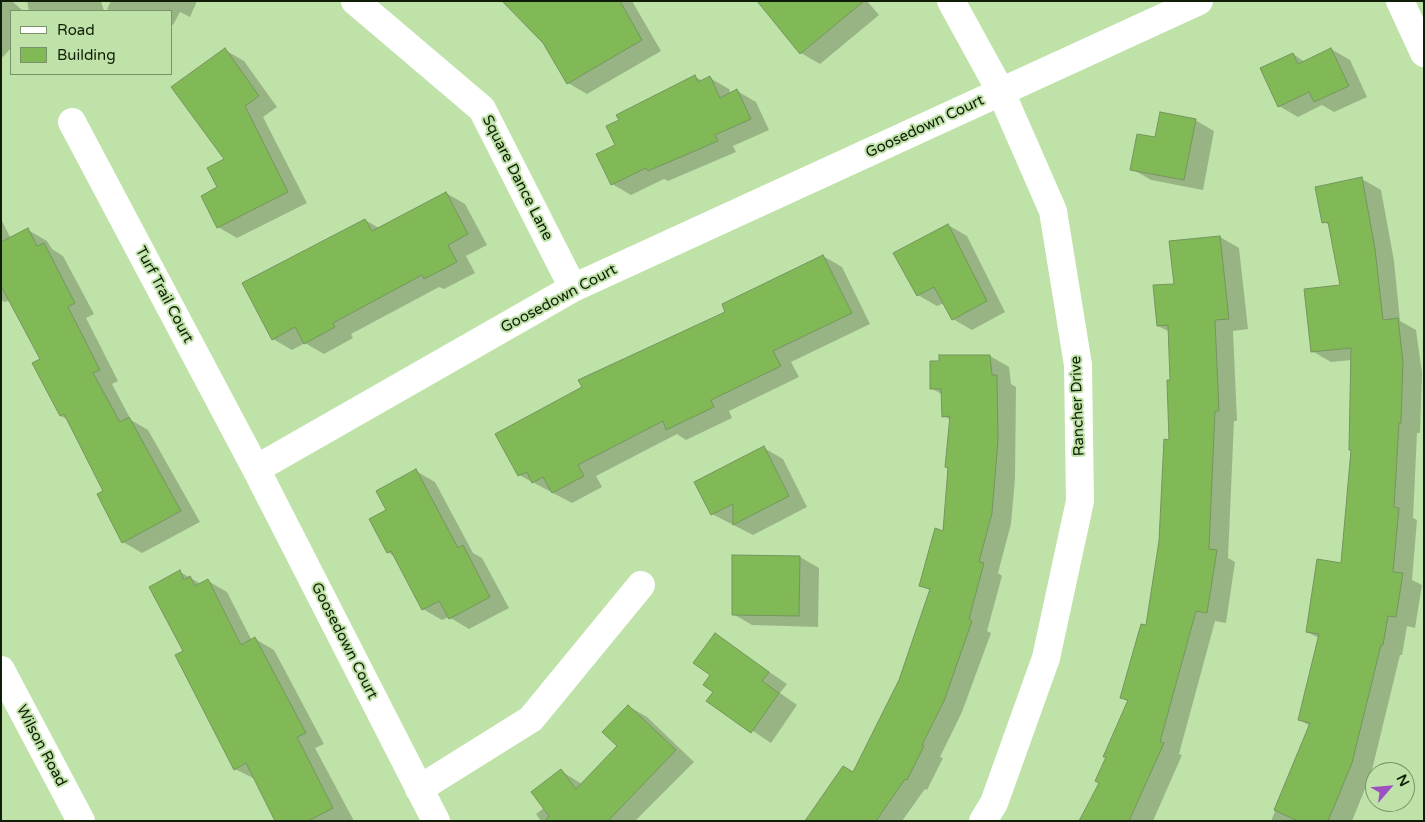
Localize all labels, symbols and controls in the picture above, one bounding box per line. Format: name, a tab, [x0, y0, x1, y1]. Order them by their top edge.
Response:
legend	[10, 10, 172, 75]
text: Road	[57, 21, 95, 39]
text: Building	[57, 46, 116, 64]
street label: Goosedown Court	[863, 92, 987, 162]
street label: Square Dance Lane	[478, 112, 556, 244]
street label: Turf Trail Court	[131, 244, 197, 346]
street label: Goosedown Court	[498, 261, 620, 337]
street label: Rancher Drive	[1067, 355, 1089, 457]
street label: Goosedown Court	[307, 580, 381, 702]
street label: Wilson Road	[12, 702, 70, 790]
north arrow	[1365, 762, 1415, 812]
text: N	[1393, 772, 1413, 789]

